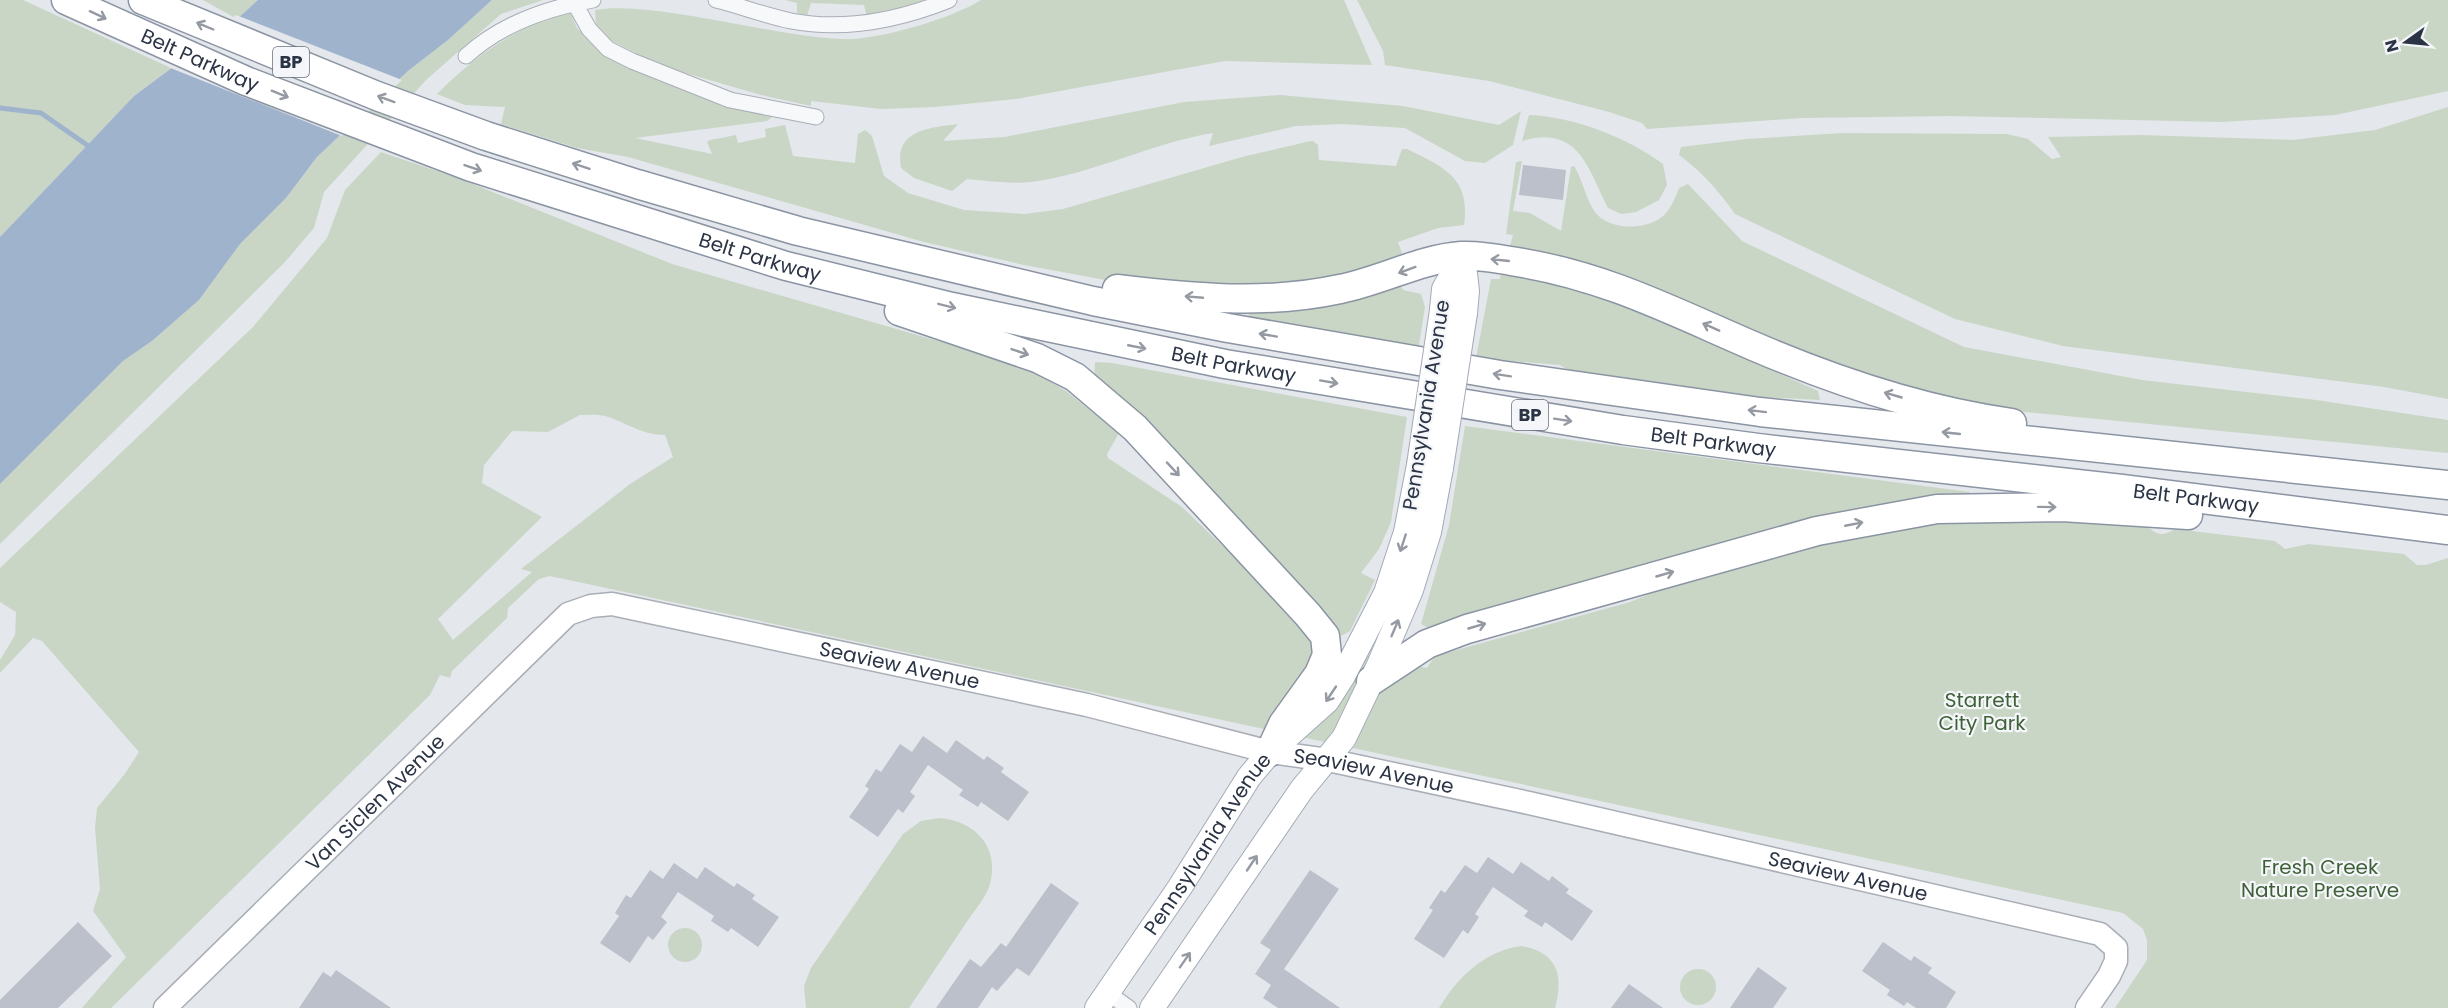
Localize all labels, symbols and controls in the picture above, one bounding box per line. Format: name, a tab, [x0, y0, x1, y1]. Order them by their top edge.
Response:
one-way arrow	[88, 9, 106, 21]
north arrow	[2376, 12, 2436, 72]
one-way arrow	[196, 20, 215, 31]
street label: Belt Parkway	[137, 22, 263, 99]
text: N	[2379, 37, 2405, 55]
road number: BP	[273, 47, 309, 77]
one-way arrow	[270, 89, 288, 100]
one-way arrow	[377, 93, 396, 104]
one-way arrow	[572, 160, 591, 171]
one-way arrow	[463, 163, 482, 174]
street label: Belt Parkway	[695, 225, 824, 288]
one-way arrow	[1490, 254, 1510, 265]
one-way arrow	[1398, 265, 1416, 276]
one-way arrow	[1185, 291, 1205, 302]
street label: Pennsylvania Avenue	[1396, 298, 1456, 512]
one-way arrow	[937, 300, 956, 312]
one-way arrow	[1702, 321, 1720, 333]
one-way arrow	[1259, 329, 1279, 340]
street label: Belt Parkway	[1169, 339, 1298, 390]
one-way arrow	[1127, 342, 1147, 353]
one-way arrow	[1010, 348, 1029, 359]
one-way arrow	[1493, 369, 1512, 380]
one-way arrow	[1319, 377, 1338, 388]
one-way arrow	[1884, 389, 1903, 401]
road number: BP	[1512, 400, 1548, 430]
one-way arrow	[1748, 406, 1768, 417]
one-way arrow	[1553, 415, 1572, 426]
street label: Belt Parkway	[1649, 420, 1778, 464]
one-way arrow	[1942, 428, 1962, 439]
one-way arrow	[1166, 461, 1180, 476]
street label: Belt Parkway	[2132, 477, 2261, 520]
one-way arrow	[2037, 501, 2057, 513]
one-way arrow	[1843, 518, 1863, 529]
one-way arrow	[1397, 533, 1408, 552]
one-way arrow	[1655, 567, 1674, 579]
one-way arrow	[1390, 619, 1401, 637]
one-way arrow	[1468, 620, 1487, 631]
street label: Seaview Avenue	[817, 634, 982, 696]
one-way arrow	[1325, 685, 1337, 701]
park label: Starrett City Park	[1938, 686, 2026, 737]
street label: Van Siclen Avenue	[299, 728, 451, 877]
street label: Seaview Avenue	[1292, 741, 1457, 801]
street label: Pennsylvania Avenue	[1137, 747, 1278, 940]
street label: Seaview Avenue	[1765, 844, 1931, 908]
park label: Fresh Creek Nature Preserve	[2241, 853, 2399, 904]
one-way arrow	[1246, 855, 1258, 872]
one-way arrow	[1179, 952, 1191, 968]

